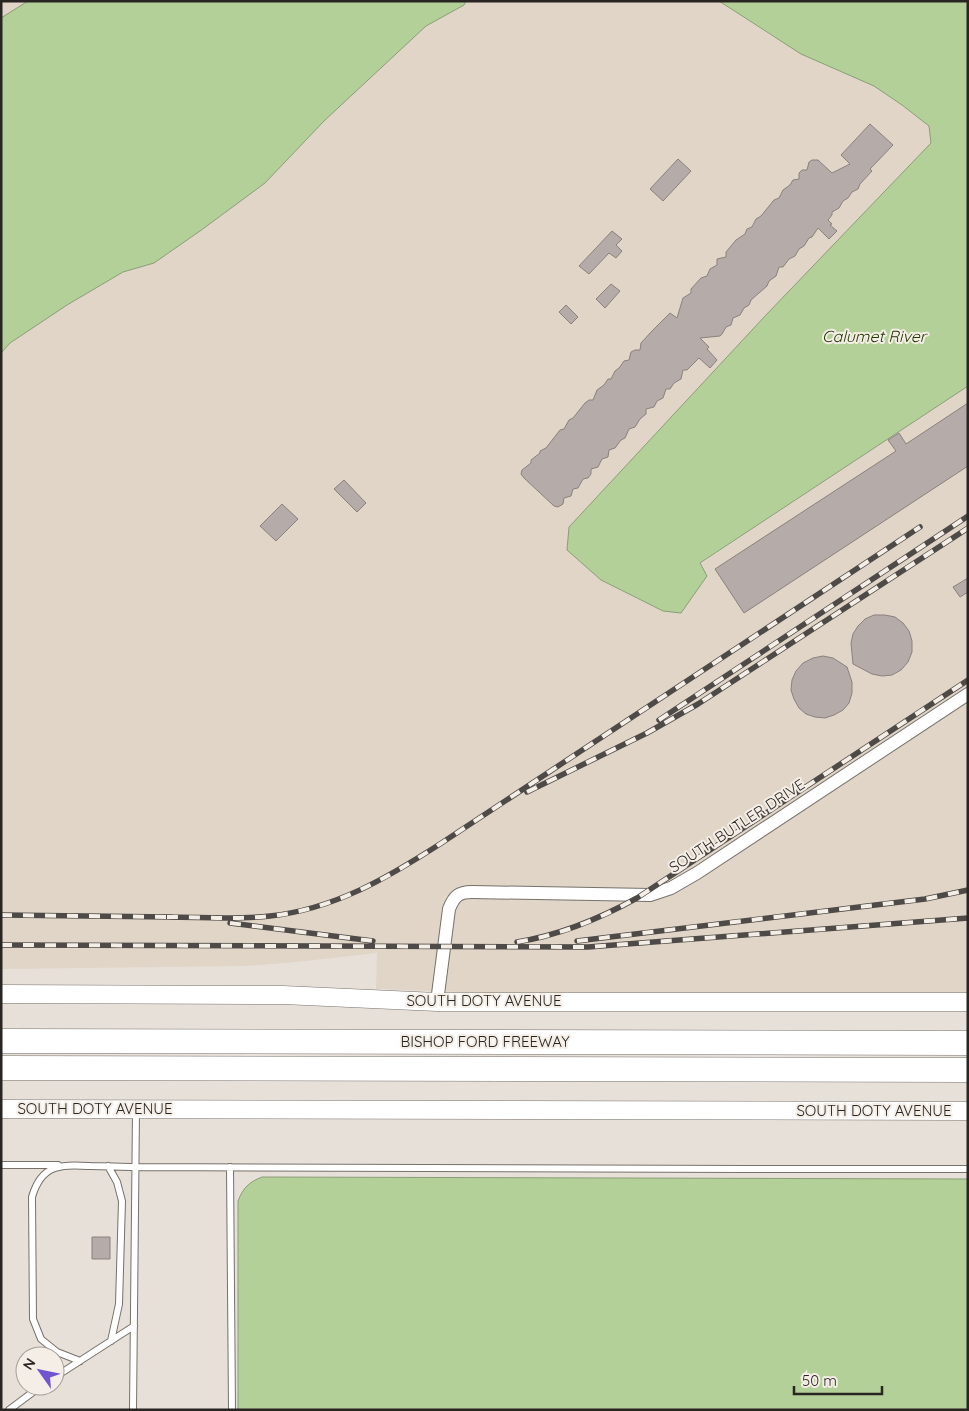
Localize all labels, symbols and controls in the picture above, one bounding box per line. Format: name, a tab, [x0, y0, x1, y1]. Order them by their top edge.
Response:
water label: Calumet River	[822, 326, 928, 346]
street label: SOUTH BUTLER DRIVE	[665, 775, 808, 877]
street label: SOUTH DOTY AVENUE	[406, 991, 562, 1010]
street label: BISHOP FORD FREEWAY	[400, 1032, 570, 1051]
street label: SOUTH DOTY AVENUE	[17, 1099, 173, 1118]
street label: SOUTH DOTY AVENUE	[796, 1101, 952, 1120]
north arrow	[15, 1346, 65, 1396]
text: N	[19, 1355, 39, 1373]
scale bar	[794, 1364, 882, 1396]
text: 50 m	[802, 1371, 837, 1390]

